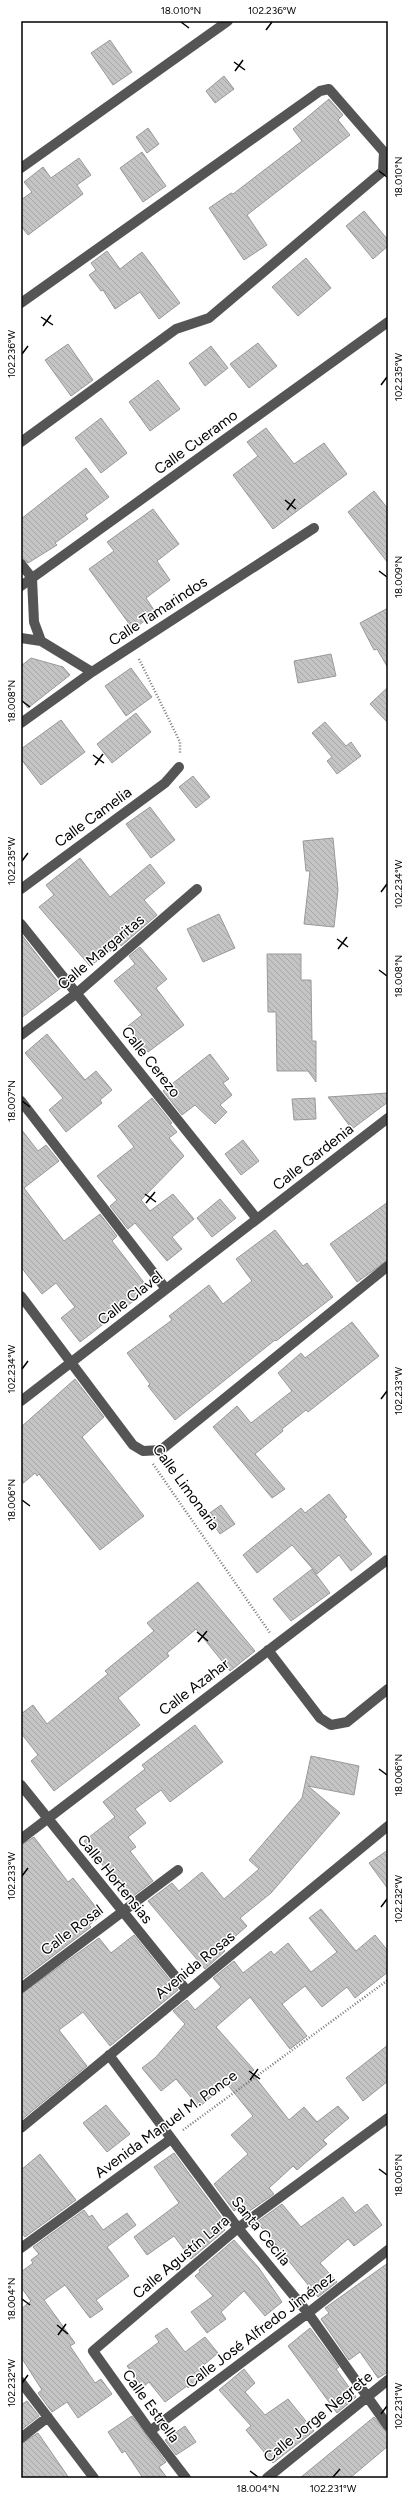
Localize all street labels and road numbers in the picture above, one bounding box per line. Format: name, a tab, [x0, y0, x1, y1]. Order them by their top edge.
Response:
street label: Calle Cueramo	[151, 406, 241, 478]
street label: Calle Tamarindos	[105, 572, 211, 650]
street label: Calle Camelia	[51, 783, 135, 851]
street label: Calle Margaritas	[54, 911, 148, 993]
street label: Calle Cerezo	[118, 1023, 185, 1101]
street label: Calle Gardenia	[269, 1120, 357, 1194]
street label: Calle Clavel	[94, 1267, 166, 1329]
street label: Calle Limonaria	[149, 1440, 223, 1534]
street label: Calle Azahar	[155, 1655, 233, 1719]
street label: Calle Hortensias	[74, 1831, 156, 1927]
street label: Calle Rosal	[37, 1901, 107, 1959]
street label: Avenida Rosas	[151, 1927, 239, 2003]
street label: Avenida Manuel M. Ponce	[91, 2066, 241, 2182]
street label: Santa Cecila	[228, 2193, 294, 2269]
street label: Calle Agustín Lara	[129, 2211, 233, 2303]
street label: Calle José Alfredo Jiménez	[182, 2268, 338, 2392]
street label: Calle Estrella	[118, 2366, 184, 2446]
street label: Calle Jorge Negrete	[260, 2368, 376, 2466]

